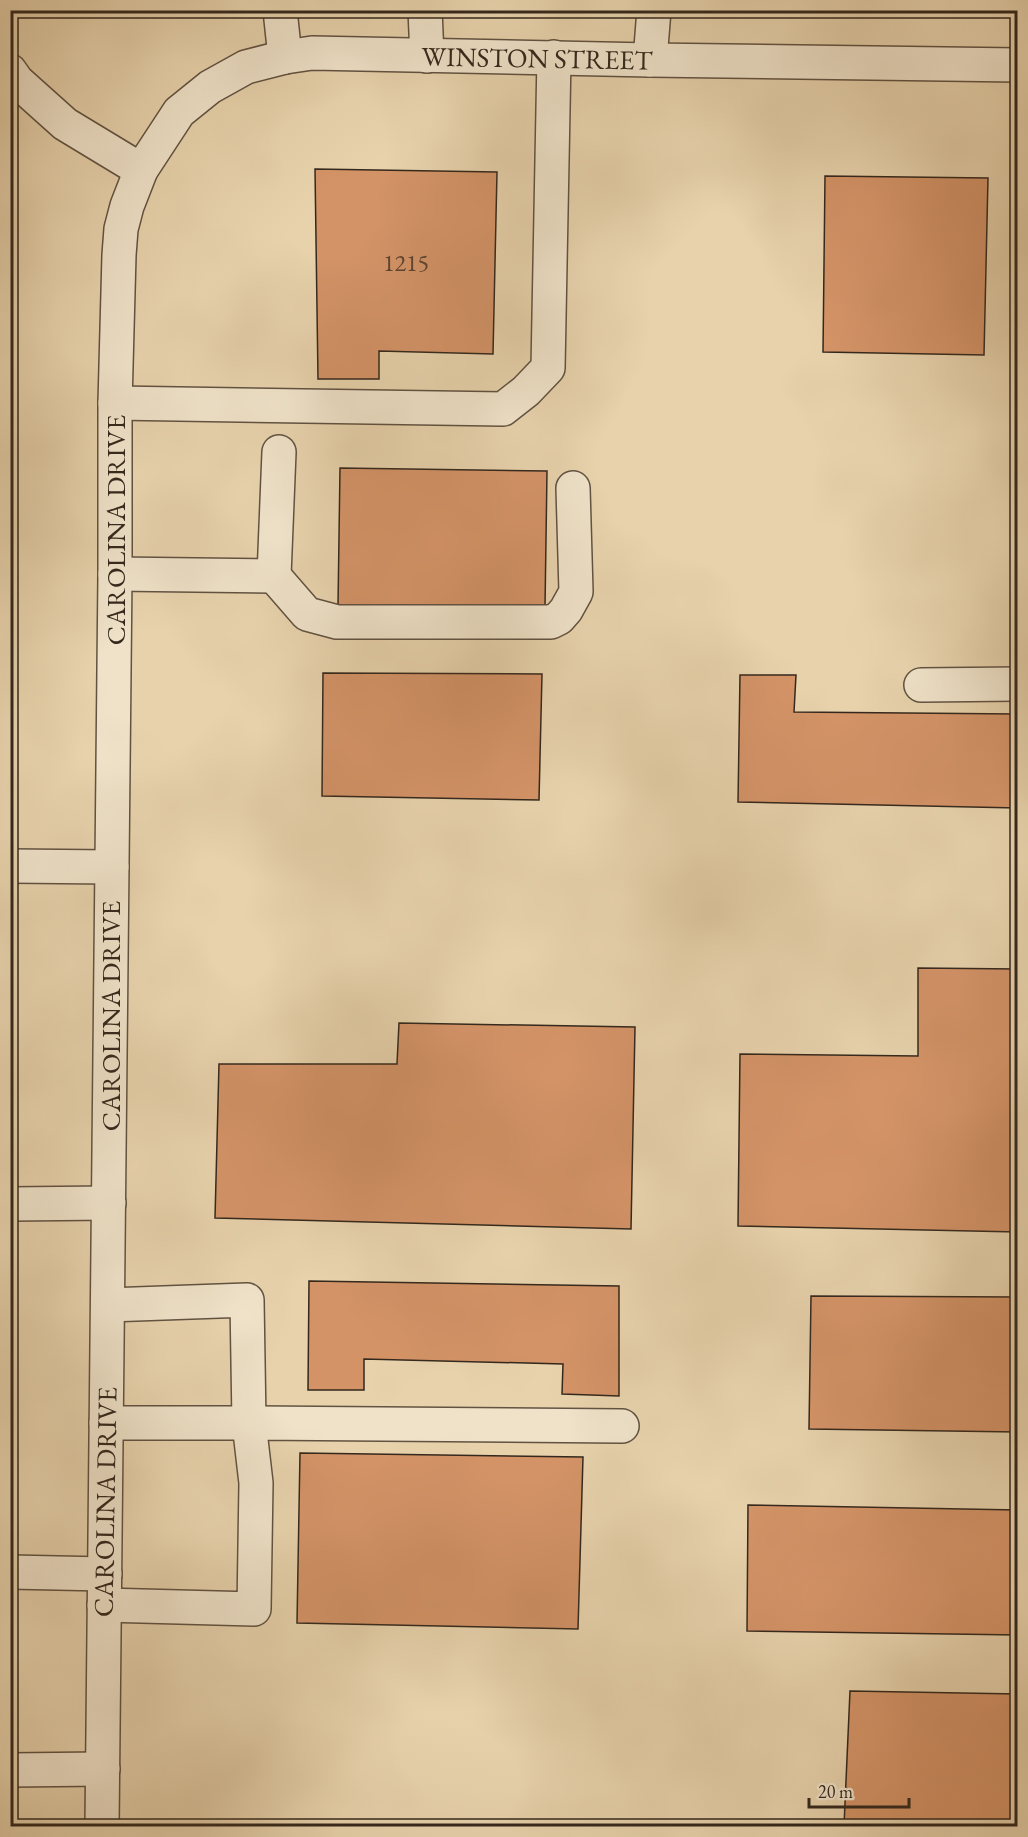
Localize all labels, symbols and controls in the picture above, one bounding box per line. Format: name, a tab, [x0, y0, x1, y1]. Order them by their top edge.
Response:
street label: WINSTON STREET	[421, 38, 654, 78]
house number: 1215	[383, 247, 429, 278]
street label: CAROLINA DRIVE	[98, 415, 133, 645]
street label: CAROLINA DRIVE	[93, 901, 128, 1131]
street label: CAROLINA DRIVE	[85, 1387, 125, 1617]
scale bar	[809, 1771, 910, 1809]
text: 20 m	[818, 1780, 853, 1803]

